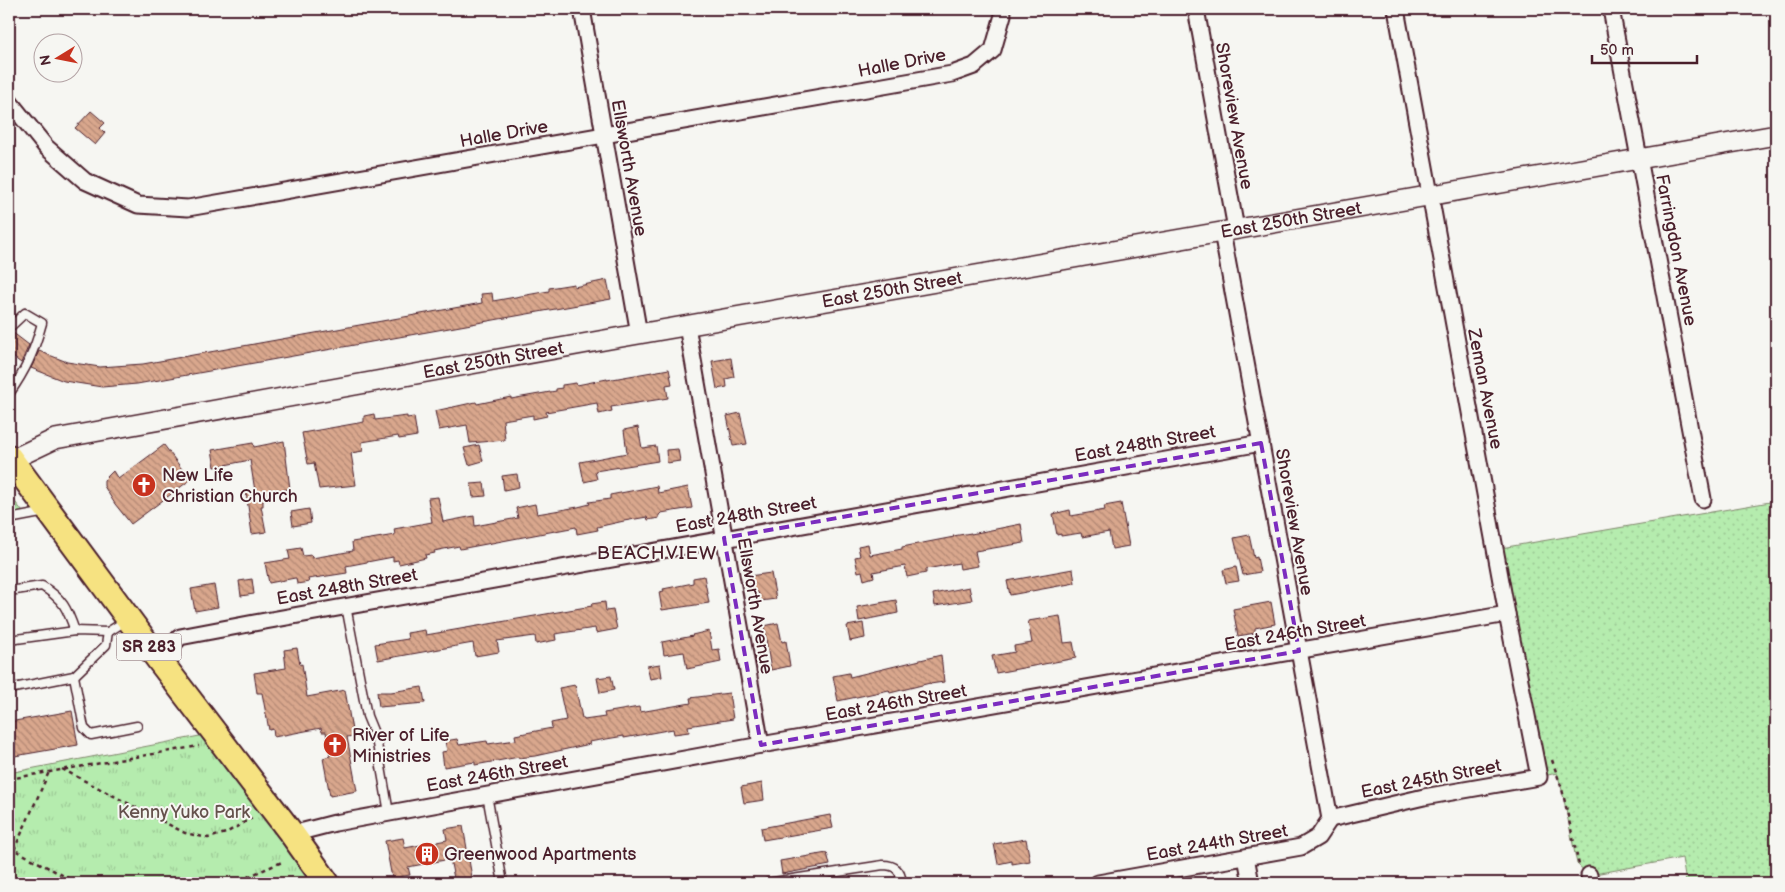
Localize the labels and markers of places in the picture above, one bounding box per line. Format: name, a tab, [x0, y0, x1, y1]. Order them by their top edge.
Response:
place label: New Life Christian Church	[162, 465, 298, 507]
church icon: New Life Christian Church	[131, 472, 157, 498]
place label: River of Life Ministries	[352, 725, 450, 767]
church icon: River of Life Ministries	[322, 732, 348, 758]
building icon: Greenwood Apartments	[414, 841, 440, 867]
place label: Greenwood Apartments	[444, 844, 636, 865]

